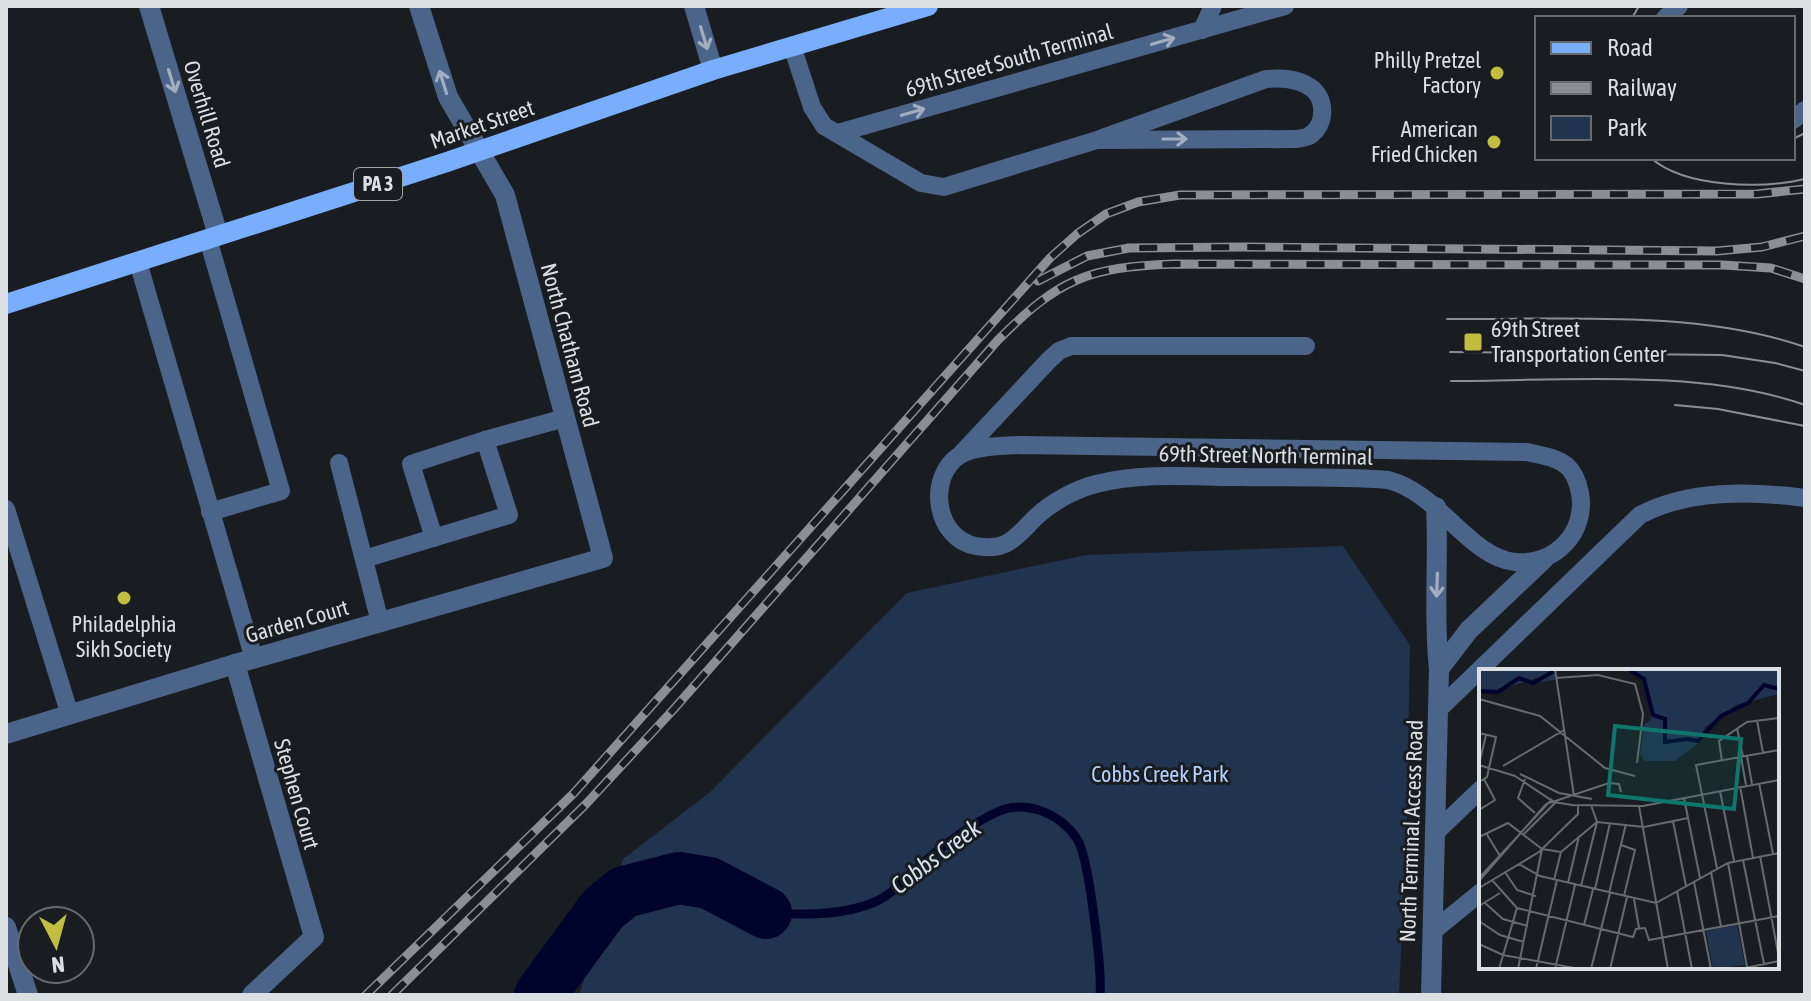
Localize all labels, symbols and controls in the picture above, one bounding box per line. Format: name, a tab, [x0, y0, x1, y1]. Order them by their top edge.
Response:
legend	[1535, 16, 1795, 160]
street label: 69th Street South Terminal	[902, 18, 1116, 102]
one-way arrow	[697, 25, 712, 50]
one-way arrow	[1150, 33, 1176, 48]
text: Road	[1607, 34, 1653, 61]
place label: Philly Pretzel Factory	[1374, 47, 1481, 98]
street label: Overhill Road	[178, 57, 236, 171]
marker: Philly Pretzel Factory	[1488, 64, 1506, 82]
one-way arrow	[165, 67, 180, 93]
one-way arrow	[435, 69, 450, 95]
text: Railway	[1607, 74, 1677, 101]
street label: Market Street	[427, 94, 537, 154]
one-way arrow	[900, 104, 926, 119]
text: Park	[1607, 114, 1648, 141]
place label: American Fried Chicken	[1371, 116, 1478, 167]
one-way arrow	[1161, 131, 1188, 147]
marker: American Fried Chicken	[1485, 133, 1503, 151]
road number: PA 3	[354, 168, 402, 200]
street label: North Chatham Road	[536, 260, 604, 430]
place label: 69th Street Transportation Center	[1491, 316, 1667, 367]
marker: 69th Street Transportation Center	[1462, 331, 1484, 353]
street label: 69th Street North Terminal	[1159, 440, 1373, 470]
one-way arrow	[1429, 571, 1444, 598]
marker: Philadelphia Sikh Society	[115, 589, 133, 607]
street label: Garden Court	[242, 594, 352, 648]
place label: Philadelphia Sikh Society	[71, 611, 177, 662]
inset map	[1479, 669, 1779, 969]
street label: North Terminal Access Road	[1394, 719, 1428, 943]
street label: Stephen Court	[269, 736, 325, 852]
park label: Cobbs Creek Park	[1091, 761, 1229, 787]
water label: Cobbs Creek	[885, 814, 986, 899]
north arrow	[16, 905, 96, 985]
text: N	[50, 951, 66, 978]

